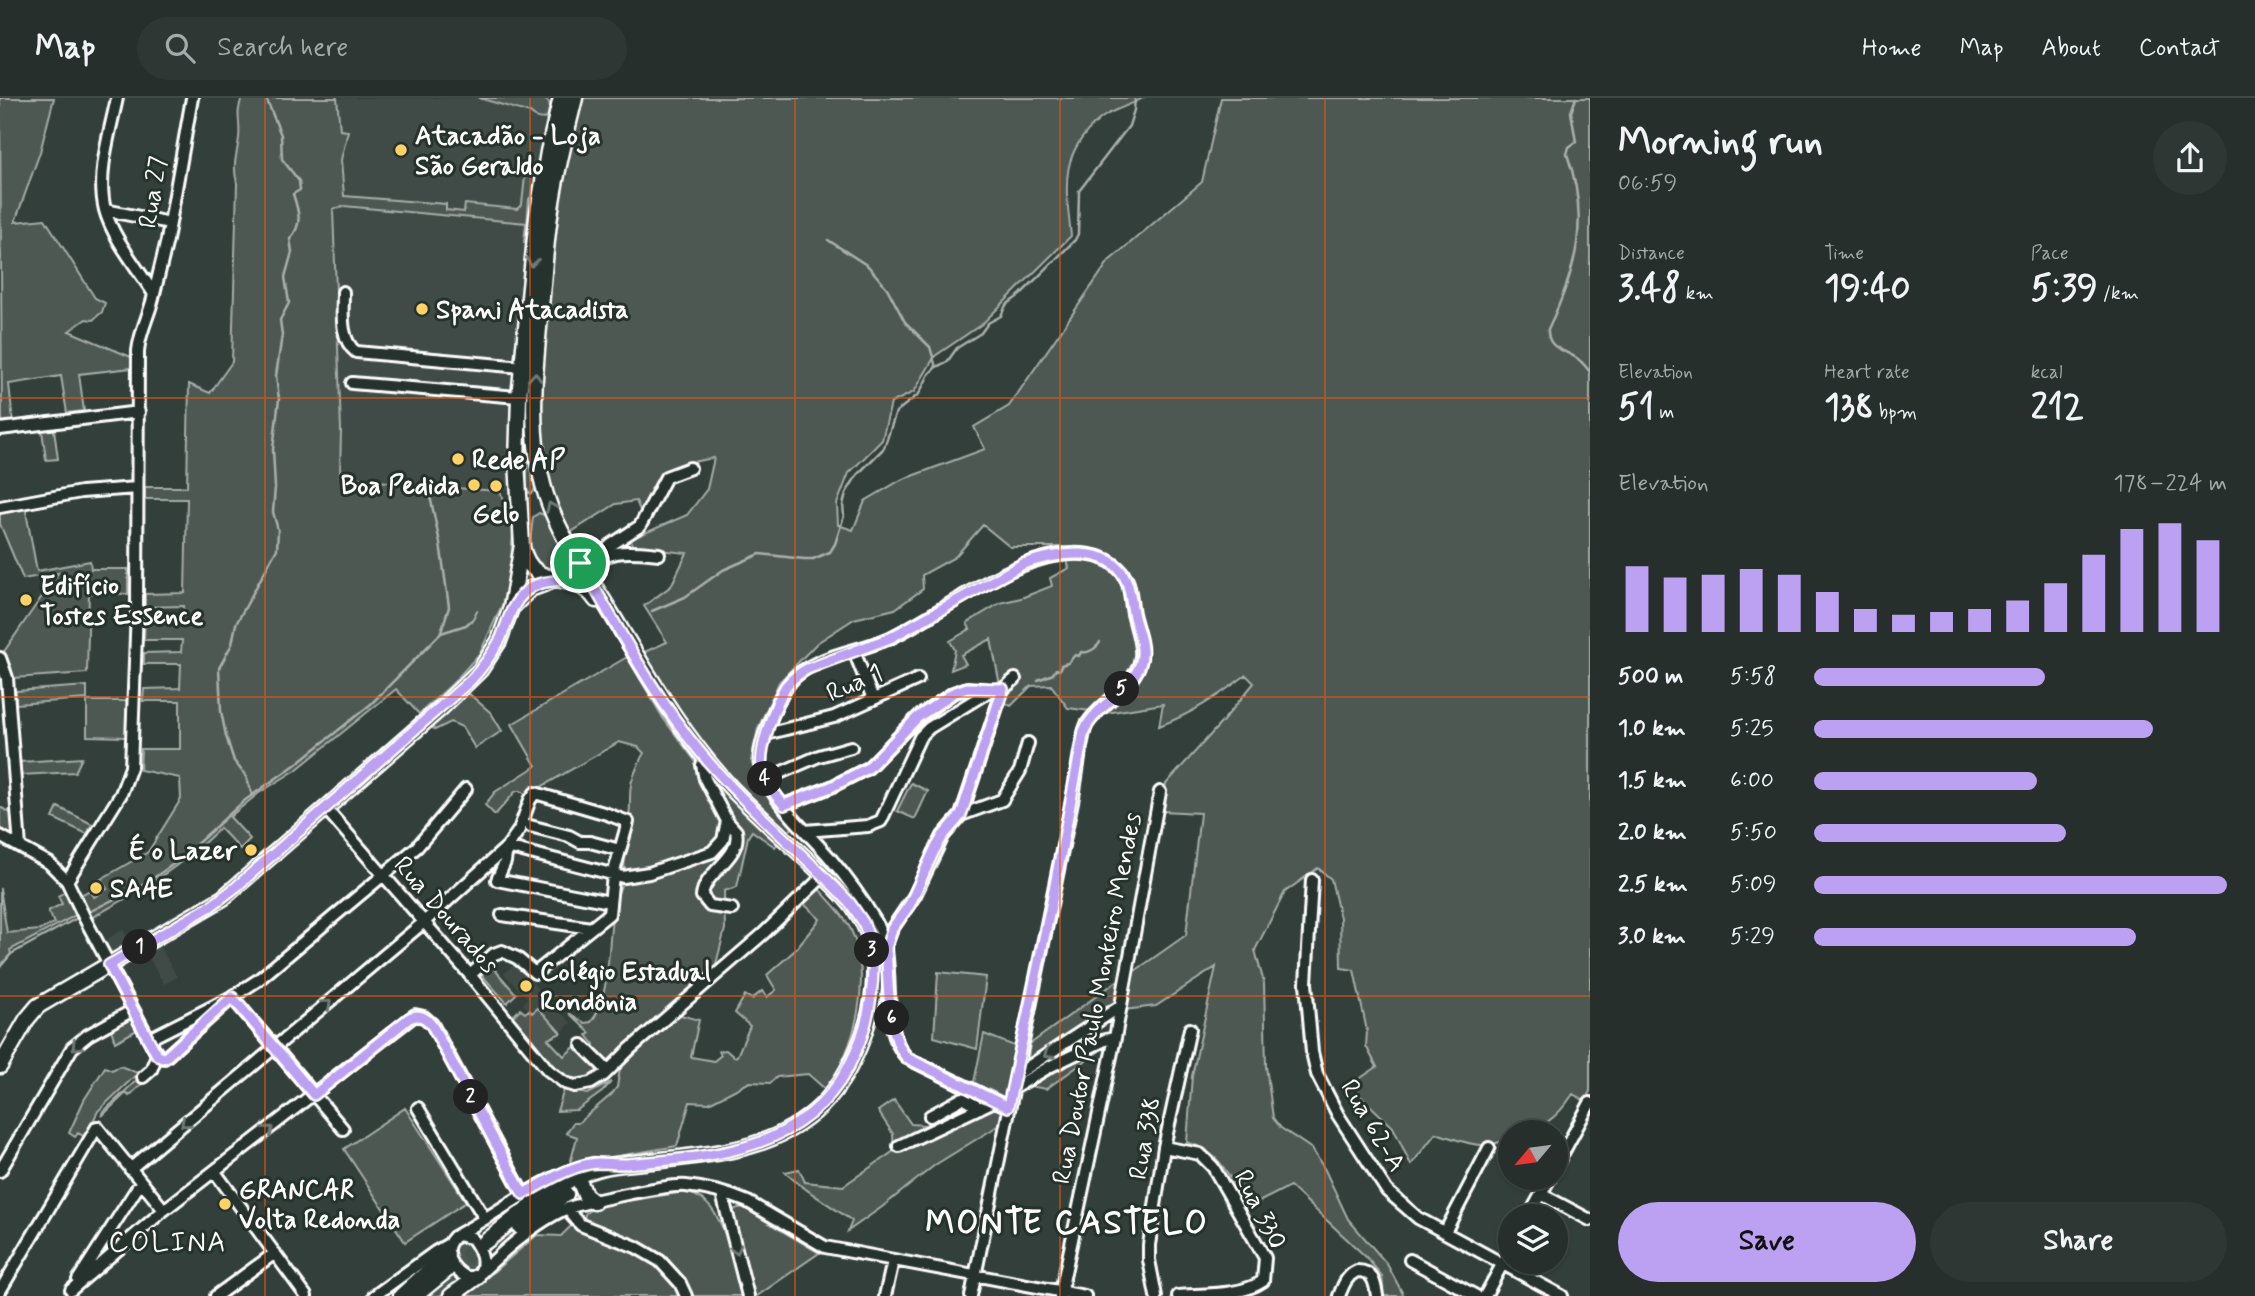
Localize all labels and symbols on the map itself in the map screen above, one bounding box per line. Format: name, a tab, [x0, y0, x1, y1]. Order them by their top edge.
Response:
place label: Atacadão - Loja São Geraldo	[415, 120, 601, 184]
marker: Atacadão - Loja São Geraldo	[393, 142, 409, 158]
street label: Rua 27	[132, 154, 176, 231]
one-way arrow	[525, 256, 540, 267]
place label: Spani Atacadista	[436, 294, 629, 328]
marker: Spani Atacadista	[414, 301, 430, 317]
one-way arrow	[528, 371, 543, 382]
place label: Rede AP	[472, 444, 565, 478]
marker: Rede AP	[450, 451, 466, 467]
place label: Boa Pedida	[341, 470, 460, 504]
marker: Boa Pedida	[466, 477, 482, 493]
marker: Gelo	[488, 478, 504, 494]
place label: Gelo	[473, 498, 520, 532]
one-way arrow	[545, 502, 559, 514]
pin	[550, 533, 610, 593]
place label: Edifício Tostes Essence	[40, 570, 203, 634]
marker: Edifício Tostes Essence	[18, 592, 34, 608]
street label: Rua 1	[821, 656, 888, 711]
pin: 5	[1104, 672, 1140, 706]
pin: 4	[748, 762, 782, 796]
street label: Rua Doutor Paulo Monteiro Mendes	[1045, 810, 1151, 1187]
place label: É o Lazer	[129, 833, 238, 869]
marker: É o Lazer	[243, 842, 259, 858]
street label: Rua Dourados	[385, 850, 506, 981]
place label: SAAE	[110, 873, 173, 907]
marker: SAAE	[88, 880, 104, 896]
pin: 1	[122, 930, 158, 964]
pin: 3	[854, 932, 890, 968]
place label: Colégio Estadual Rondônia	[540, 956, 711, 1020]
marker: Colégio Estadual Rondônia	[518, 978, 534, 994]
one-way arrow	[319, 1000, 332, 1012]
pin: 6	[874, 1000, 910, 1035]
one-way arrow	[71, 1038, 84, 1051]
one-way arrow	[1043, 1046, 1056, 1058]
street label: Rua 62-A	[1331, 1073, 1413, 1179]
pin: 2	[454, 1080, 489, 1114]
street label: Rua 338	[1122, 1094, 1170, 1182]
one-way arrow	[180, 1115, 193, 1127]
north arrow	[1498, 1120, 1568, 1190]
one-way arrow	[261, 1126, 273, 1139]
street label: Rua 330	[1225, 1164, 1294, 1255]
place label: GRANCAR Volta Redonda	[239, 1174, 400, 1238]
marker: GRANCAR Volta Redonda	[217, 1196, 233, 1212]
district label: MONTE CASTELO	[925, 1202, 1209, 1246]
district label: COLINA	[109, 1225, 227, 1262]
one-way arrow	[728, 1244, 742, 1256]

